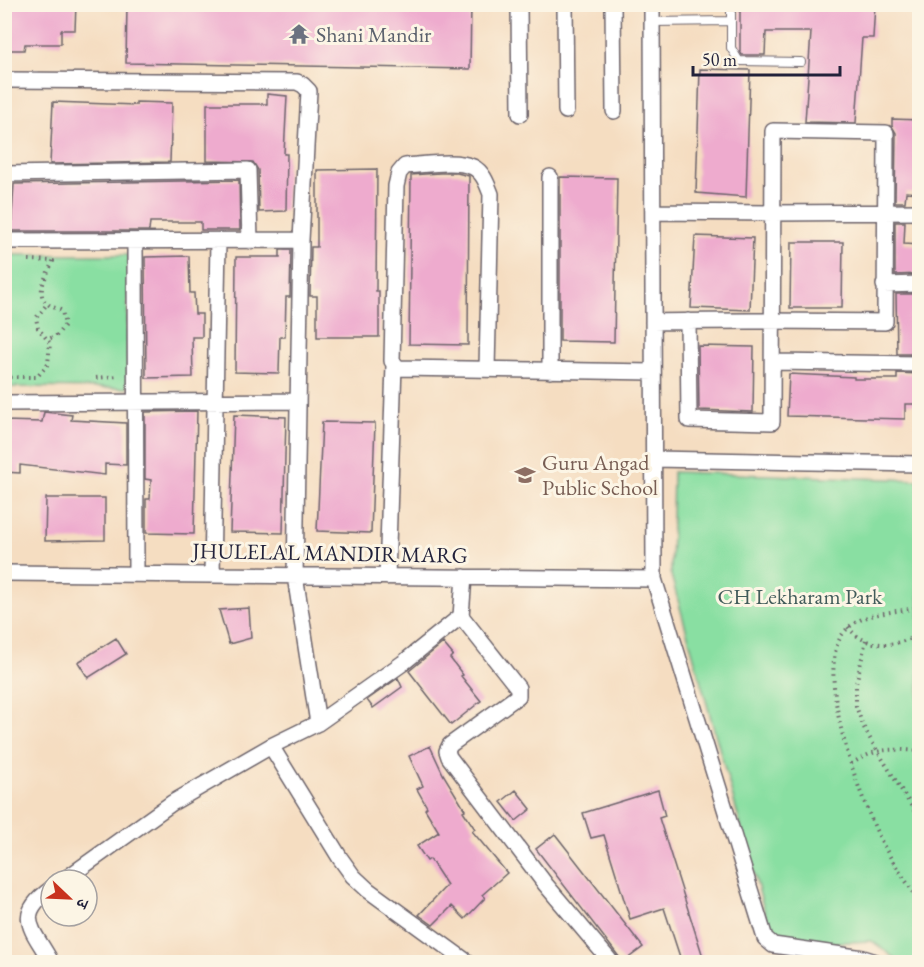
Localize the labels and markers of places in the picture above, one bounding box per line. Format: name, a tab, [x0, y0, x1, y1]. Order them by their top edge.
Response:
place label: Shani Mandir	[316, 20, 432, 49]
temple icon: Shani Mandir	[287, 22, 311, 46]
place label: Guru Angad Public School	[542, 448, 658, 502]
school or university icon: Guru Angad Public School	[513, 463, 537, 487]

